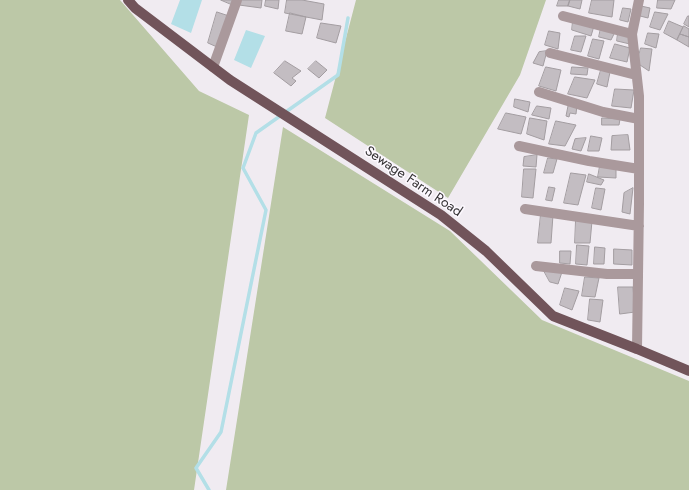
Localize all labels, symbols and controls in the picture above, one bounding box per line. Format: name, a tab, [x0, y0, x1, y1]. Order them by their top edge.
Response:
street label: Sewage Farm Road	[361, 143, 465, 221]

